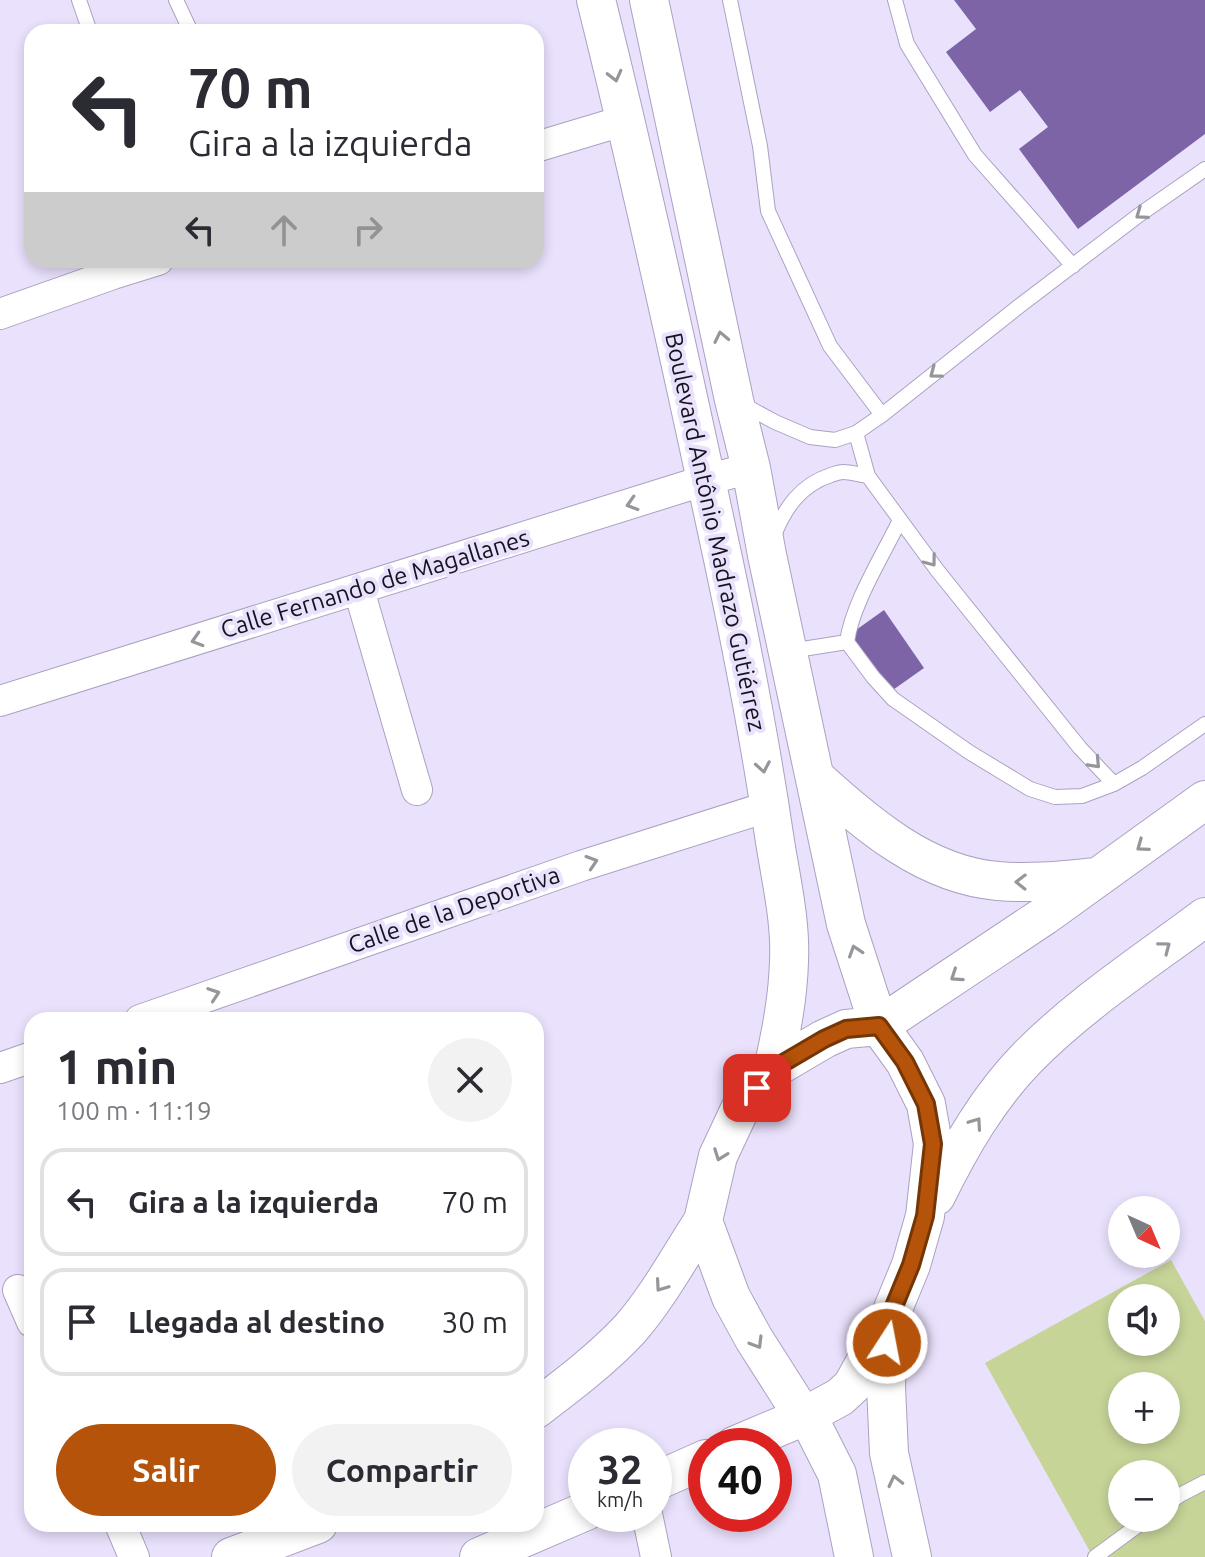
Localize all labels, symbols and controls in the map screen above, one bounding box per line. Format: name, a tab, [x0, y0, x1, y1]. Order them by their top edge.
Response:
icon: left	[56, 56, 160, 160]
text: 70 m	[188, 56, 313, 119]
one-way arrow	[605, 68, 622, 82]
text: Gira a la izquierda	[188, 122, 472, 163]
one-way arrow	[1136, 204, 1150, 219]
icon: left	[178, 208, 222, 252]
icon: ahead	[262, 208, 306, 252]
icon: right	[346, 208, 390, 252]
street label: Boulevard Antônio Madrazo Gutiérrez	[660, 330, 771, 734]
one-way arrow	[713, 331, 730, 345]
one-way arrow	[930, 363, 944, 377]
one-way arrow	[625, 494, 639, 510]
street label: Calle Fernando de Magallanes	[217, 524, 532, 643]
one-way arrow	[921, 553, 935, 567]
one-way arrow	[190, 631, 204, 647]
one-way arrow	[1085, 754, 1099, 769]
one-way arrow	[753, 760, 770, 774]
one-way arrow	[1136, 836, 1151, 851]
one-way arrow	[584, 855, 598, 871]
street label: Calle de la Deportiva	[345, 861, 563, 958]
one-way arrow	[1014, 873, 1027, 891]
one-way arrow	[1156, 942, 1171, 957]
one-way arrow	[848, 945, 864, 959]
one-way arrow	[950, 966, 964, 981]
one-way arrow	[206, 988, 220, 1004]
button: close	[428, 1038, 512, 1122]
text: 1 min	[56, 1039, 177, 1093]
pin	[723, 1054, 791, 1122]
icon: arrive	[735, 1066, 779, 1110]
text: 100 m · 11:19	[56, 1096, 212, 1125]
one-way arrow	[966, 1118, 981, 1132]
one-way arrow	[713, 1147, 730, 1161]
icon: left	[60, 1180, 104, 1224]
text: Gira a la izquierda	[128, 1185, 379, 1219]
text: 70 m	[441, 1185, 508, 1219]
north arrow	[1108, 1196, 1180, 1268]
map controls	[1108, 1196, 1180, 1532]
one-way arrow	[656, 1278, 671, 1292]
button: sound	[1108, 1284, 1180, 1356]
icon: arrive	[60, 1300, 104, 1344]
position arrow	[845, 1301, 929, 1385]
text: Llegada al destino	[128, 1305, 385, 1339]
text: 30 m	[441, 1305, 508, 1339]
one-way arrow	[747, 1334, 762, 1349]
button: +	[1108, 1372, 1180, 1444]
button: Salir	[56, 1424, 276, 1516]
button: Compartir	[292, 1424, 512, 1516]
speed limit sign: 40	[688, 1428, 792, 1532]
text: 32	[597, 1447, 643, 1492]
button: −	[1108, 1460, 1180, 1532]
one-way arrow	[887, 1475, 904, 1488]
text: km/h	[597, 1488, 643, 1511]

